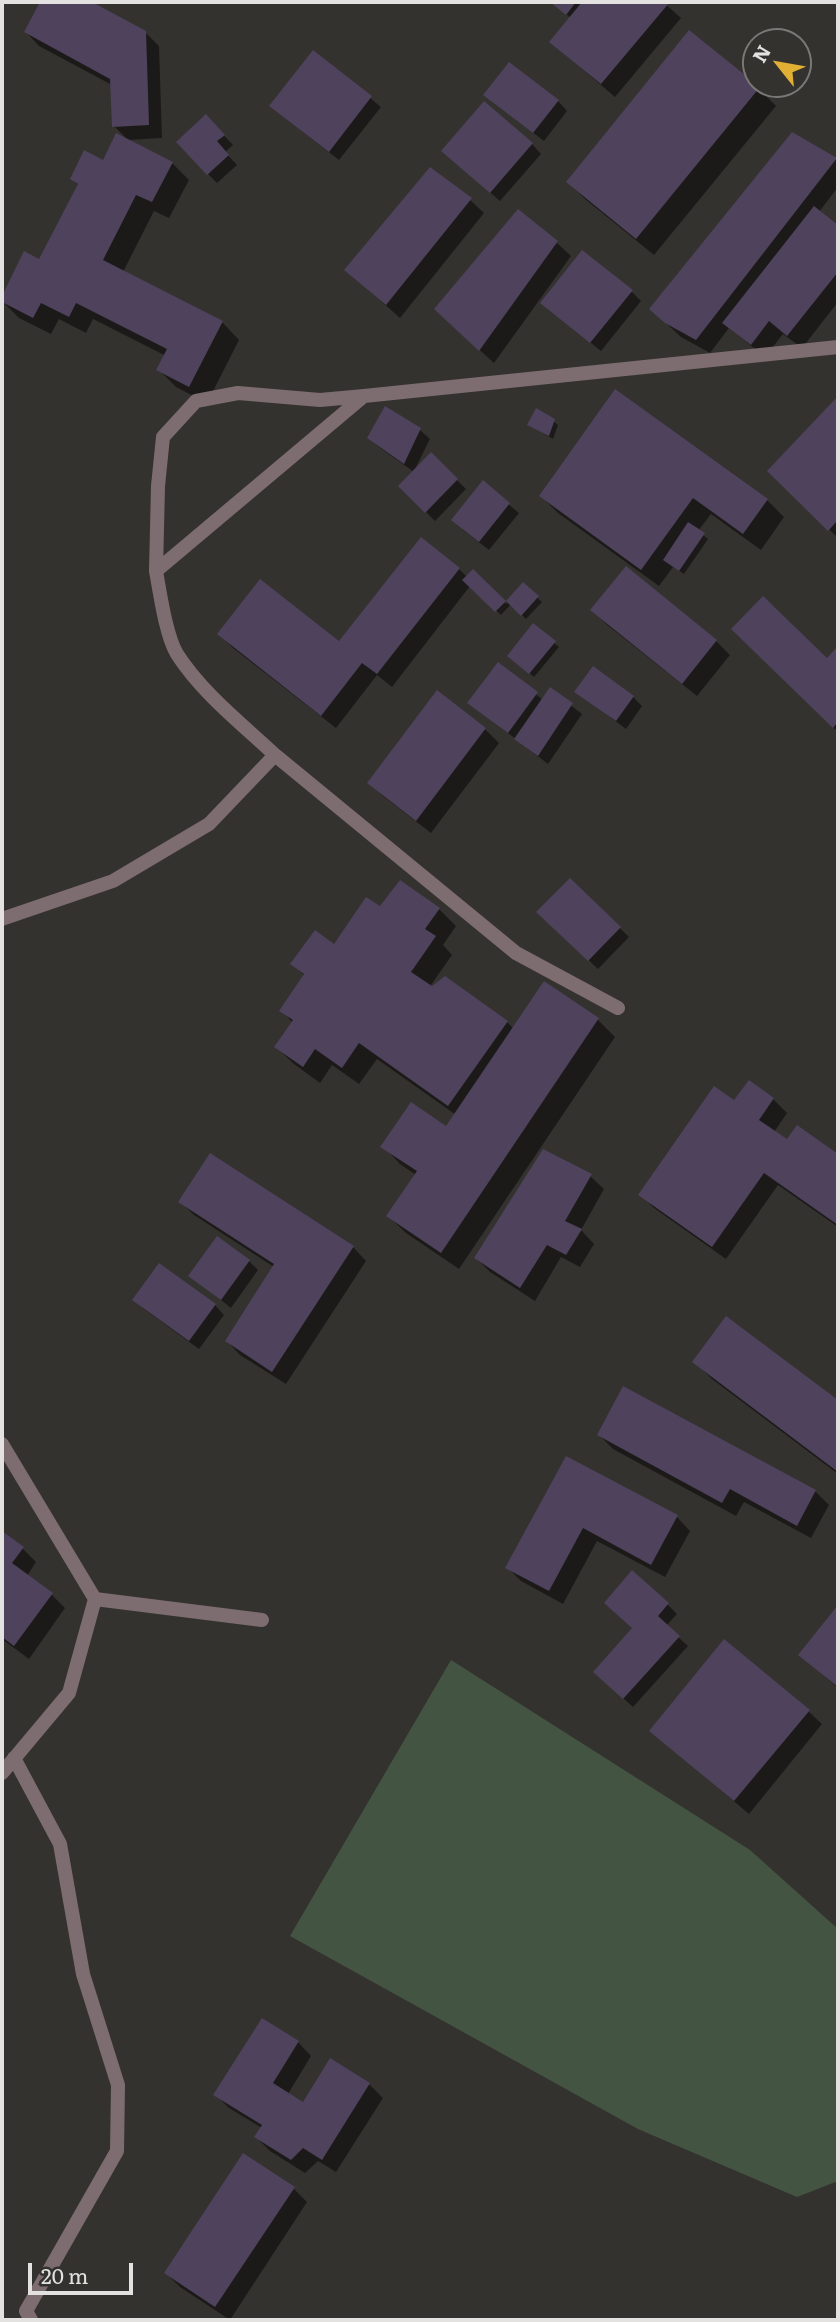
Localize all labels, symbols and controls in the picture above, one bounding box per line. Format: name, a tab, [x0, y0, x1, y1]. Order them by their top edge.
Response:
north arrow	[742, 28, 812, 98]
text: N	[745, 39, 777, 67]
scale bar	[32, 2248, 136, 2292]
text: 20 m	[41, 2259, 88, 2290]

